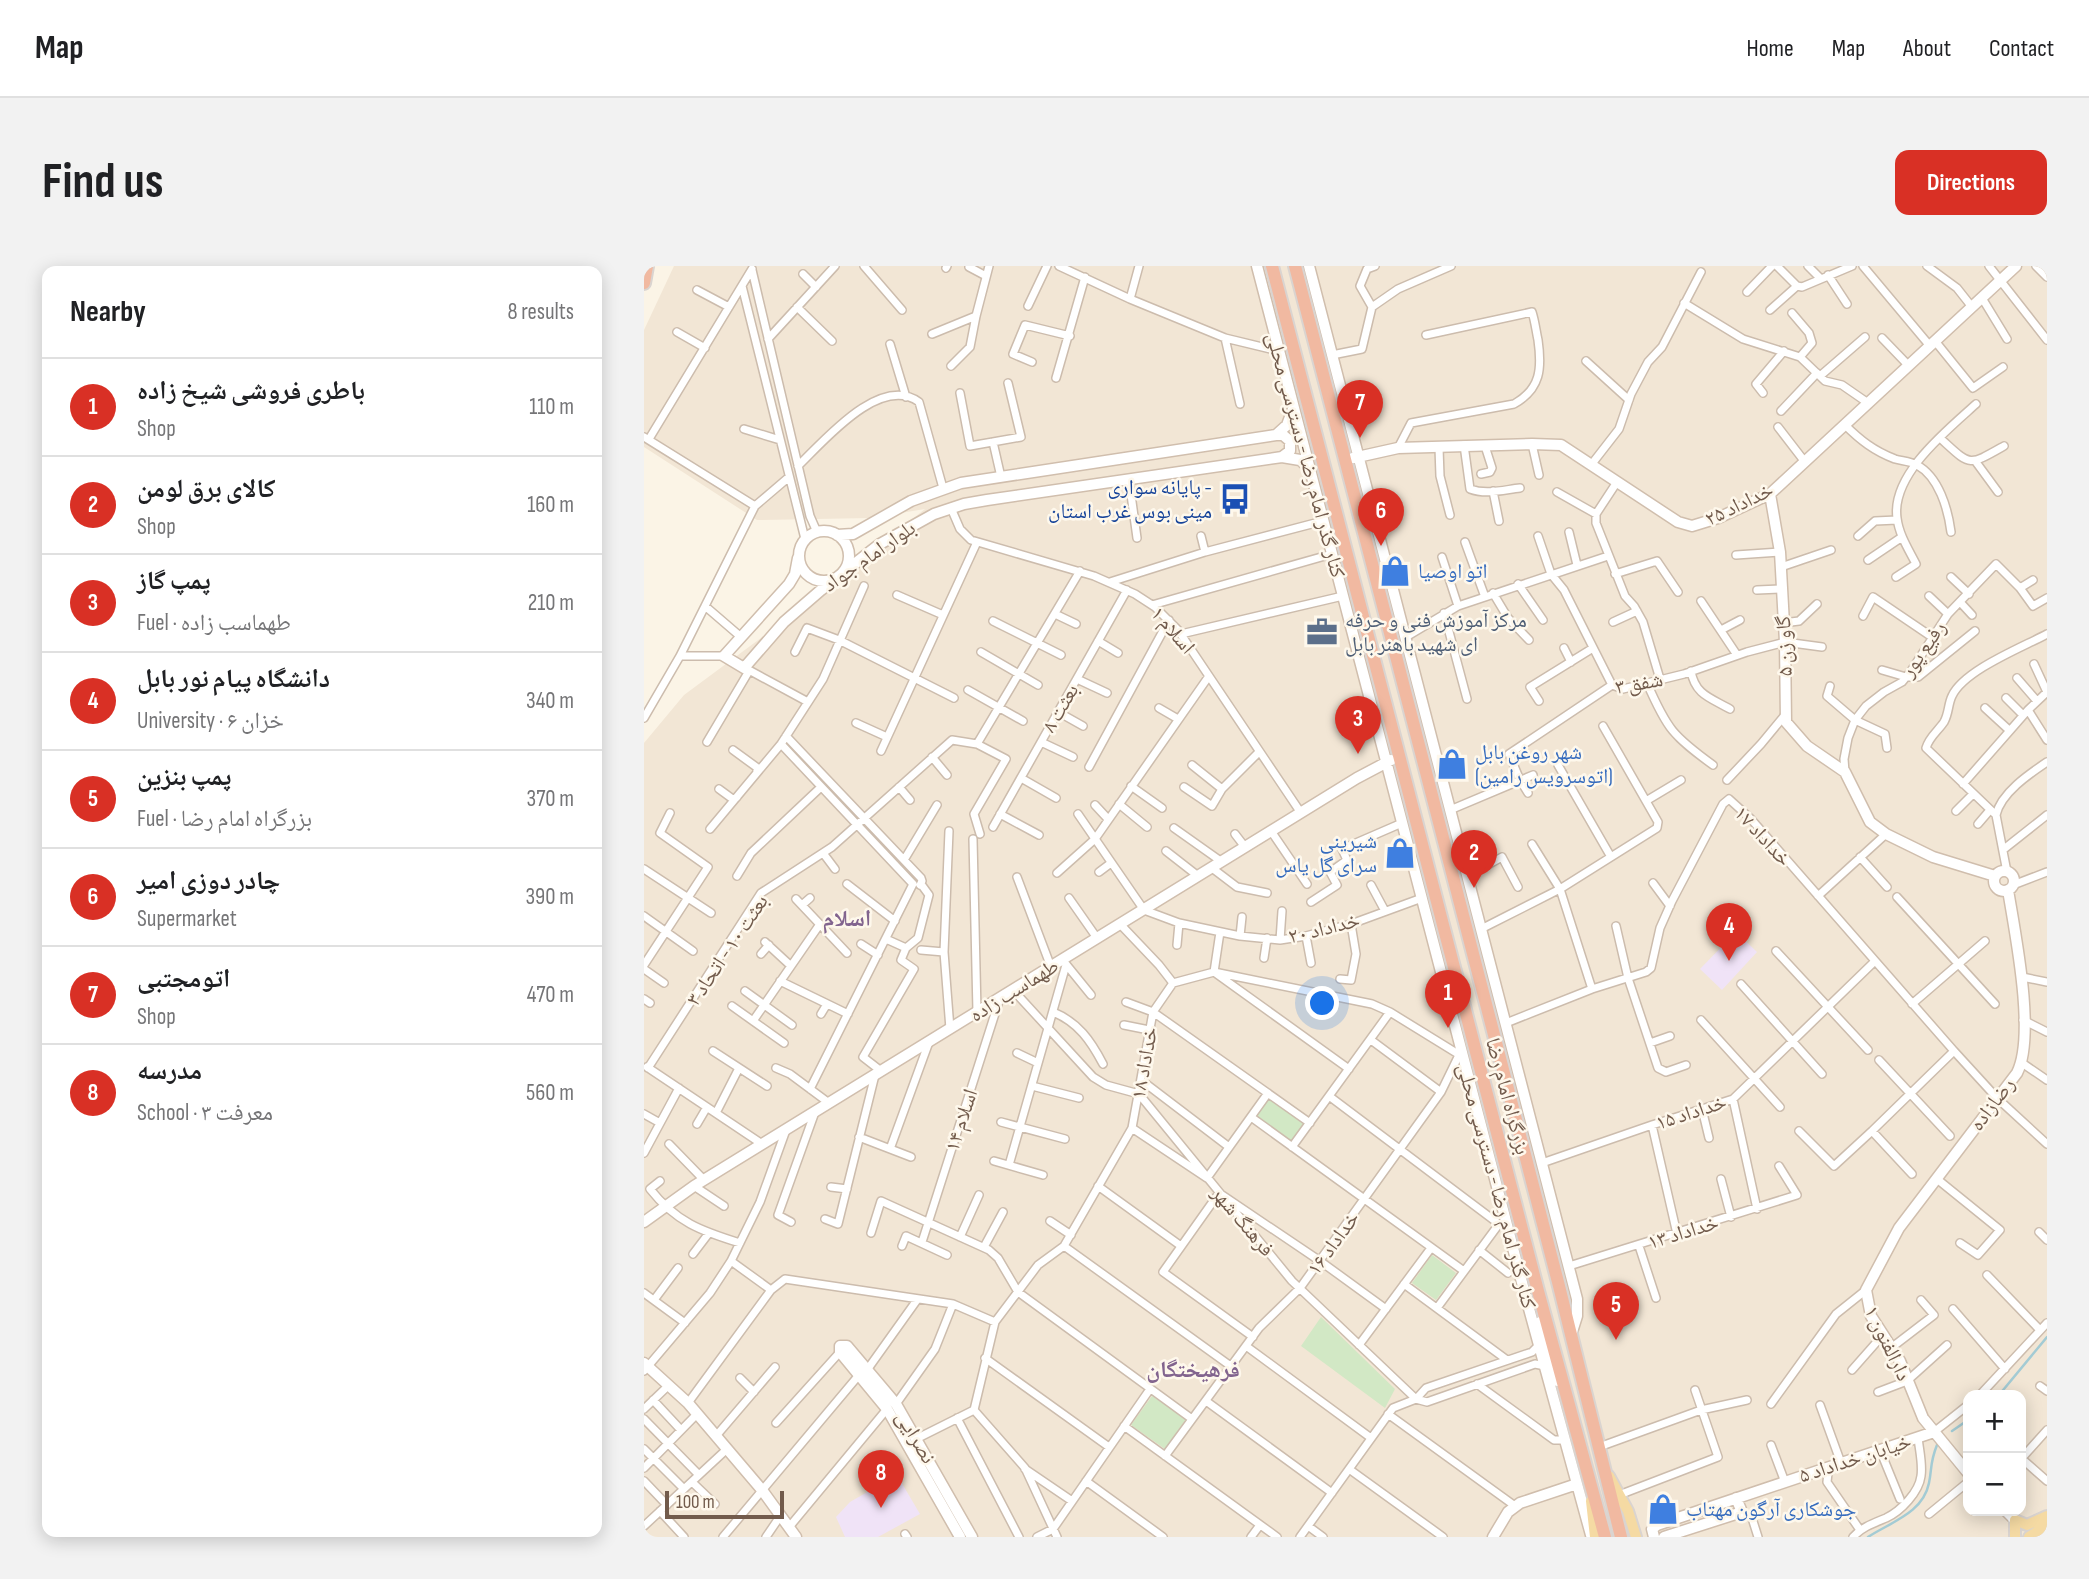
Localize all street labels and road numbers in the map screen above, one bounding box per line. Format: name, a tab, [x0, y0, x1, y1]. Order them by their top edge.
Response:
street label: کنار گذر امام رضا - دسترسی محلی	[1260, 330, 1350, 581]
street label: خداداد ۲۵	[1701, 477, 1777, 532]
street label: بلوار امام جواد	[818, 515, 921, 598]
street label: اسلام ۱	[1145, 601, 1200, 660]
street label: گاو زن ۵	[1771, 615, 1798, 677]
street label: رفیع پور	[1895, 616, 1952, 683]
street label: شفق ۳	[1613, 667, 1665, 700]
street label: بعثت ۸	[1037, 679, 1084, 737]
street label: خداداد ۱۷	[1729, 801, 1797, 872]
street label: بعثت ۱۰ - اتحاد ۳	[681, 890, 774, 1011]
street label: خداداد ۲۰	[1286, 908, 1363, 949]
street label: طهماسب زاده	[965, 953, 1064, 1028]
street label: خداداد ۱۸	[1126, 1025, 1163, 1101]
street label: بزرگراه امام رضا	[1479, 1035, 1535, 1158]
street label: کنار گذر امام رضا - دسترسی محلی	[1451, 1061, 1541, 1312]
street label: رضازاده	[1964, 1073, 2021, 1136]
street label: اسلام ۱۴	[940, 1086, 984, 1155]
street label: خداداد ۱۵	[1653, 1089, 1730, 1136]
street label: فرهنگ شهر	[1205, 1180, 1279, 1262]
street label: خداداد ۱۶	[1302, 1206, 1365, 1280]
street label: خداداد ۱۳	[1645, 1210, 1722, 1255]
street label: دارالفنون ۱	[1859, 1302, 1916, 1385]
street label: نصرایی	[890, 1406, 941, 1468]
street label: خیابان خداداد ۵	[1796, 1429, 1914, 1488]

